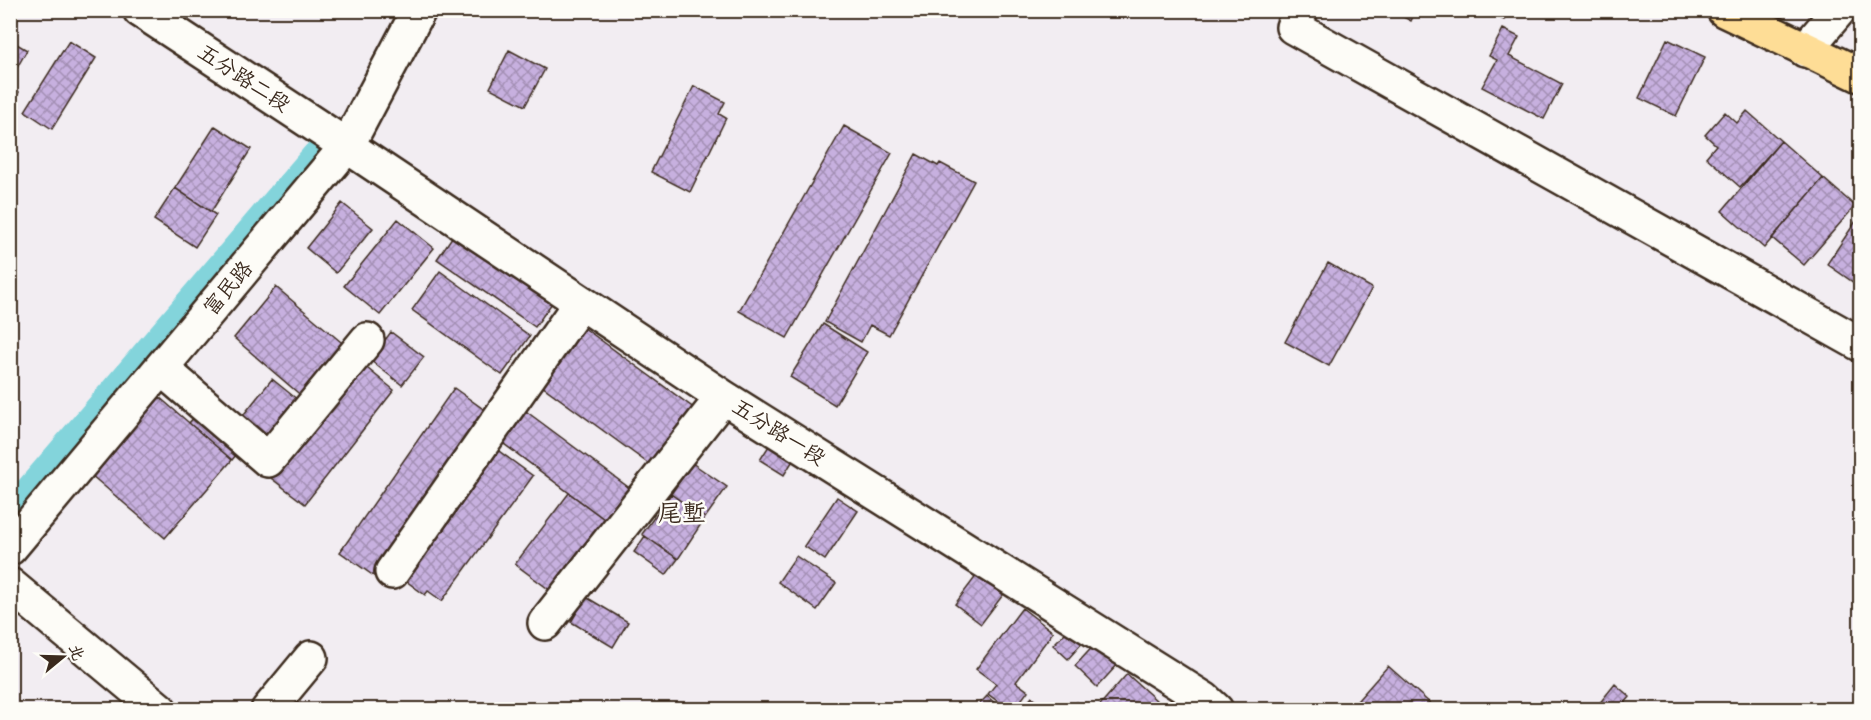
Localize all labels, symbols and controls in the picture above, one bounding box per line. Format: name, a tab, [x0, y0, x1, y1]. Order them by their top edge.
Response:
street label: 五分路二段	[193, 39, 295, 117]
street label: 富民路	[198, 256, 258, 320]
street label: 五分路一段	[728, 393, 830, 471]
district label: 尾塹	[658, 498, 706, 528]
north arrow	[33, 627, 93, 687]
text: 北	[64, 642, 88, 663]

